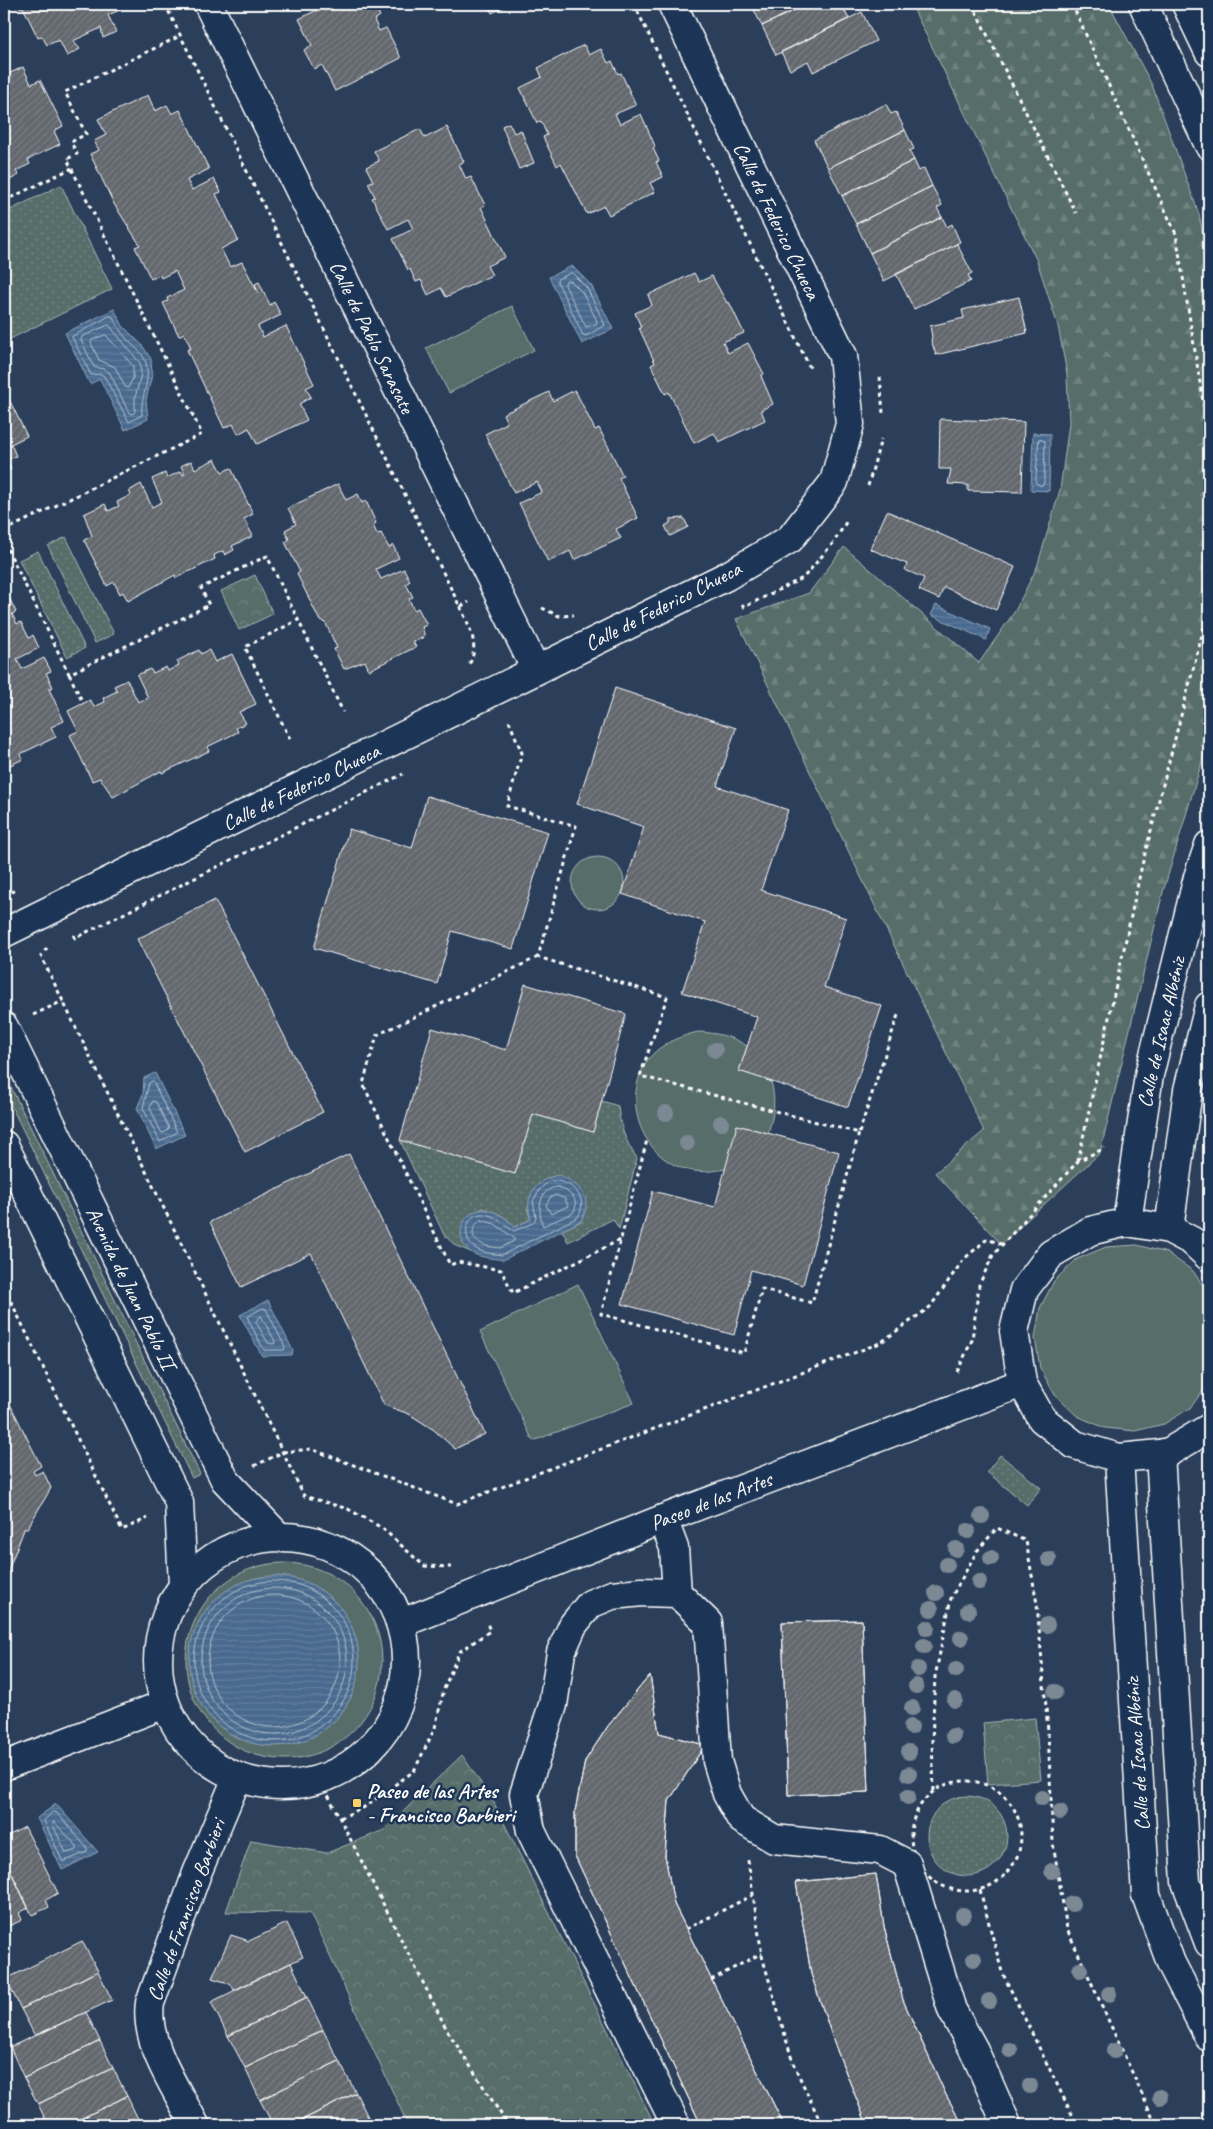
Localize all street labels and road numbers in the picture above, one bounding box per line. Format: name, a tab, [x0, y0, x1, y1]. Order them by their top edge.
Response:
street label: Calle de Federico Chueca	[728, 138, 827, 306]
street label: Calle de Pablo Sarasate	[324, 257, 421, 419]
street label: Calle de Federico Chueca	[580, 555, 747, 657]
street label: Calle de Federico Chueca	[218, 737, 386, 836]
street label: Calle de Isaac Albéniz	[1131, 952, 1191, 1110]
street label: Avenida de Juan Pablo II	[80, 1202, 184, 1378]
street label: Paseo de las Artes	[647, 1465, 777, 1536]
street label: Calle de Isaac Albéniz	[1119, 1674, 1155, 1832]
street label: Calle de Francisco Barbieri	[141, 1813, 232, 2004]

